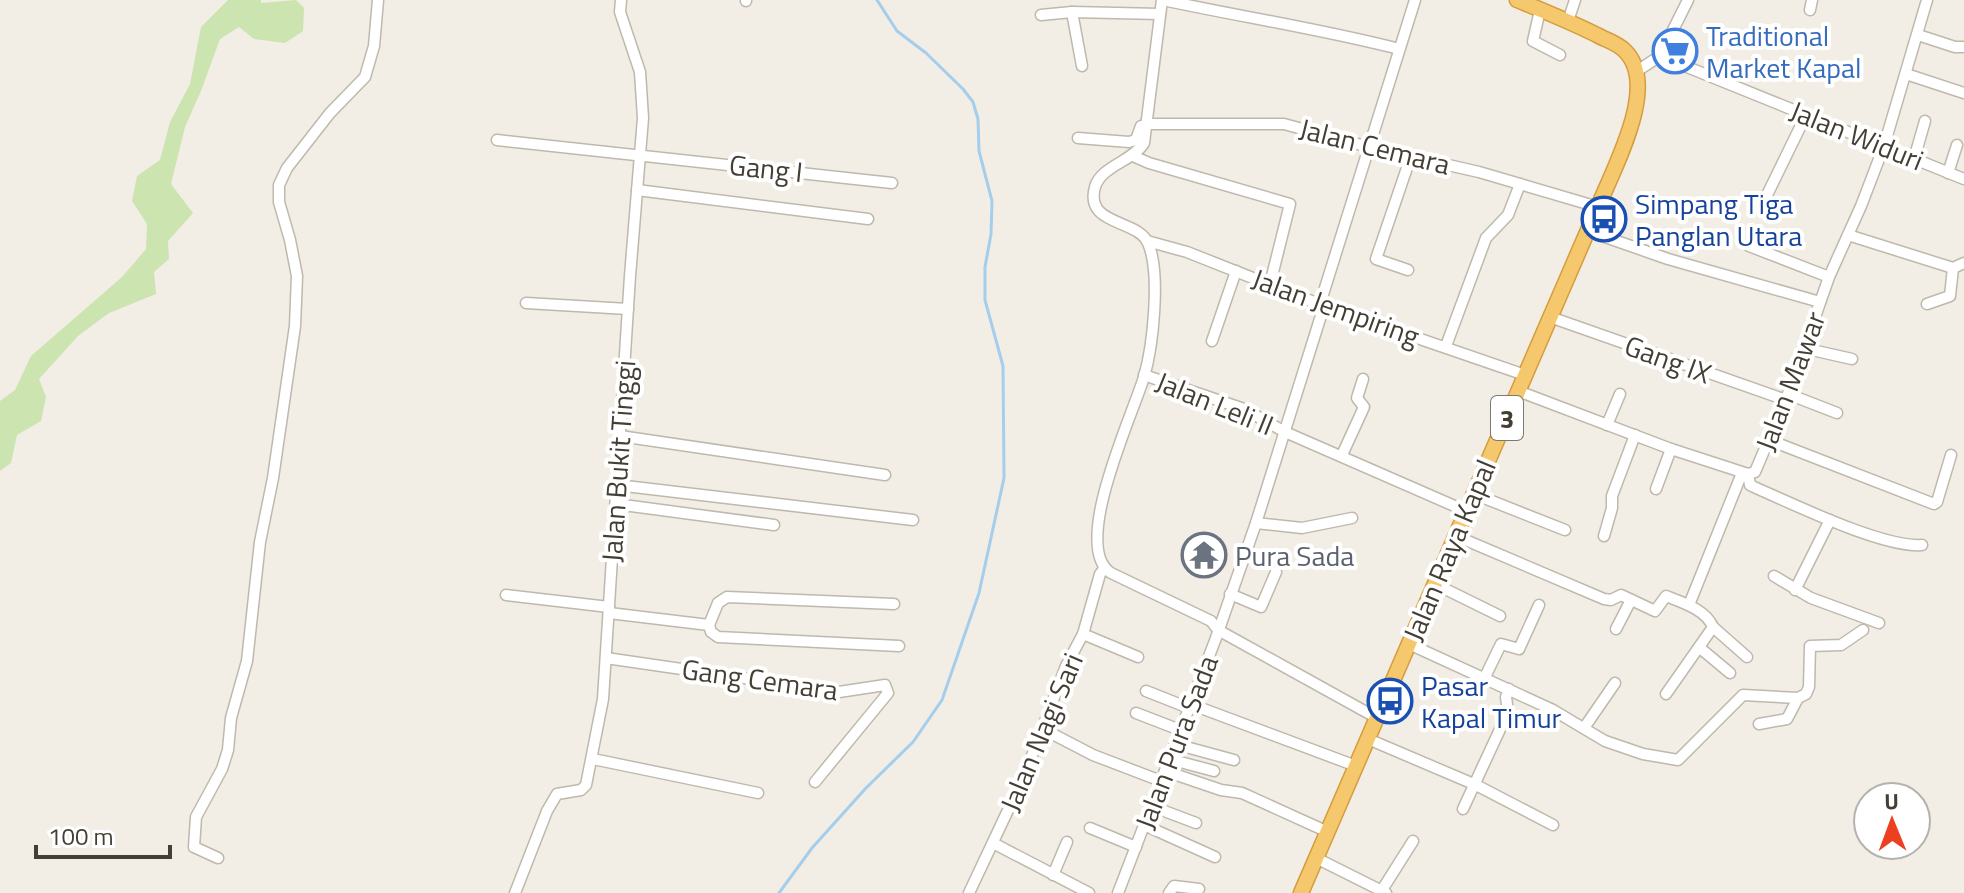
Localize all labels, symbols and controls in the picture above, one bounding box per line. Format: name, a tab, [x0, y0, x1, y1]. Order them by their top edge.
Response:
place label: Traditional Market Kapal	[1706, 14, 1862, 89]
supermarket icon: Traditional Market Kapal	[1651, 27, 1699, 75]
street label: Jalan Widuri	[1784, 89, 1930, 181]
street label: Jalan Cemara	[1295, 107, 1455, 185]
street label: Gang I	[727, 143, 805, 193]
place label: Simpang Tiga Panglan Utara	[1635, 182, 1802, 257]
bus stop icon: Simpang Tiga Panglan Utara	[1580, 195, 1628, 243]
street label: Jalan Jempiring	[1246, 257, 1426, 357]
street label: Jalan Mawar	[1744, 305, 1836, 457]
street label: Gang IX	[1619, 324, 1718, 395]
street label: Jalan Bukit Tinggi	[589, 359, 647, 563]
street label: Jalan Leli II	[1150, 360, 1280, 446]
road number: 3	[1491, 396, 1523, 440]
street label: Jalan Raya Kapal	[1391, 452, 1507, 648]
temple icon: Pura Sada	[1180, 531, 1228, 579]
place label: Pura Sada	[1235, 534, 1354, 577]
street label: Jalan Nagi Sari	[988, 646, 1094, 818]
street label: Gang Cemara	[679, 647, 841, 711]
street label: Jalan Pura Sada	[1123, 649, 1229, 835]
place label: Pasar Kapal Timur	[1421, 664, 1562, 739]
bus stop icon: Pasar Kapal Timur	[1366, 677, 1414, 725]
north arrow	[1852, 781, 1932, 861]
text: U	[1884, 784, 1899, 818]
scale bar	[36, 809, 170, 859]
text: 100 m	[48, 818, 114, 854]

